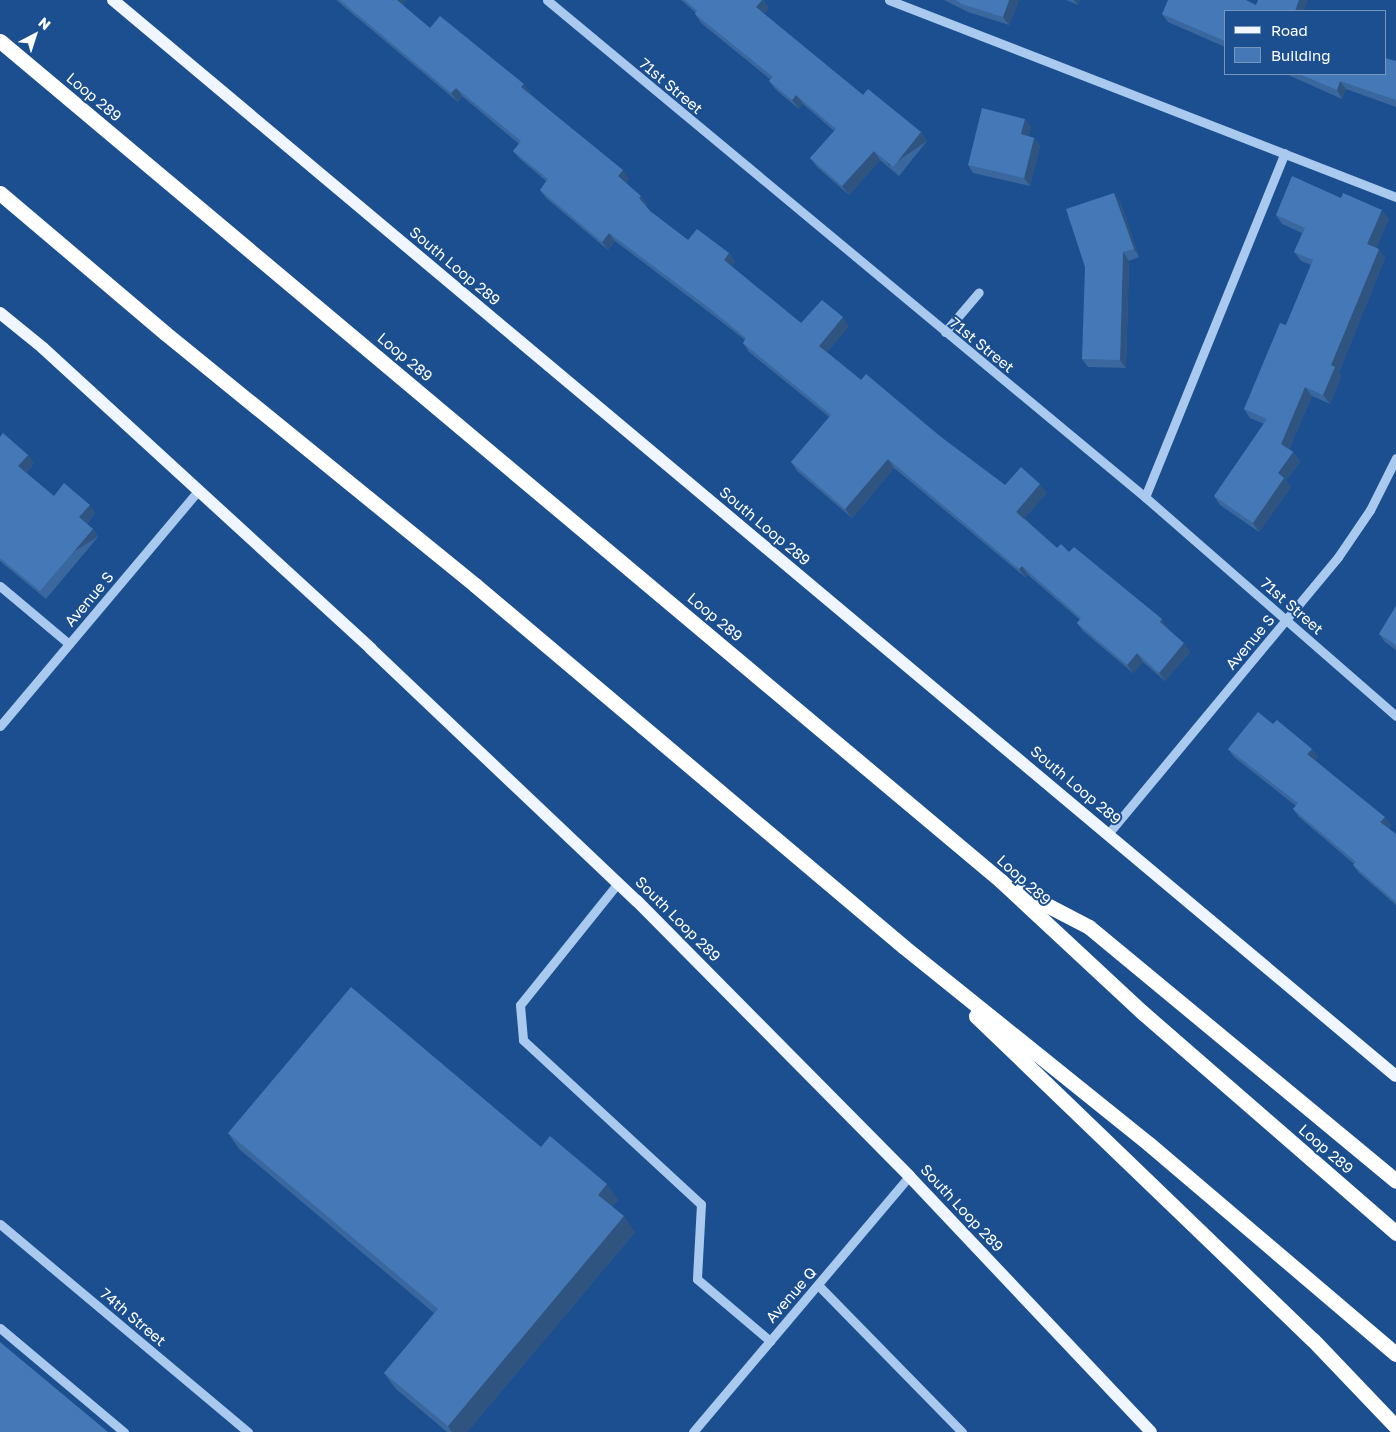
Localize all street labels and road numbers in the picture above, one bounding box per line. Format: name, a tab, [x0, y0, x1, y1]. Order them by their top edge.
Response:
street label: 71st Street	[636, 54, 706, 118]
street label: Loop 289	[63, 69, 125, 125]
street label: South Loop 289	[406, 223, 504, 309]
street label: 71st Street	[946, 314, 1018, 376]
street label: Loop 289	[374, 329, 436, 385]
street label: South Loop 289	[716, 483, 814, 569]
street label: Avenue S	[61, 568, 117, 630]
street label: 71st Street	[1257, 574, 1327, 638]
street label: Loop 289	[684, 589, 746, 645]
street label: Avenue S	[1222, 611, 1278, 673]
street label: South Loop 289	[1027, 742, 1125, 828]
street label: Loop 289	[993, 851, 1055, 909]
street label: South Loop 289	[632, 873, 724, 965]
street label: Loop 289	[1295, 1120, 1357, 1178]
street label: South Loop 289	[917, 1161, 1007, 1255]
street label: Avenue Q	[762, 1264, 820, 1326]
street label: 74th Street	[96, 1284, 170, 1350]

